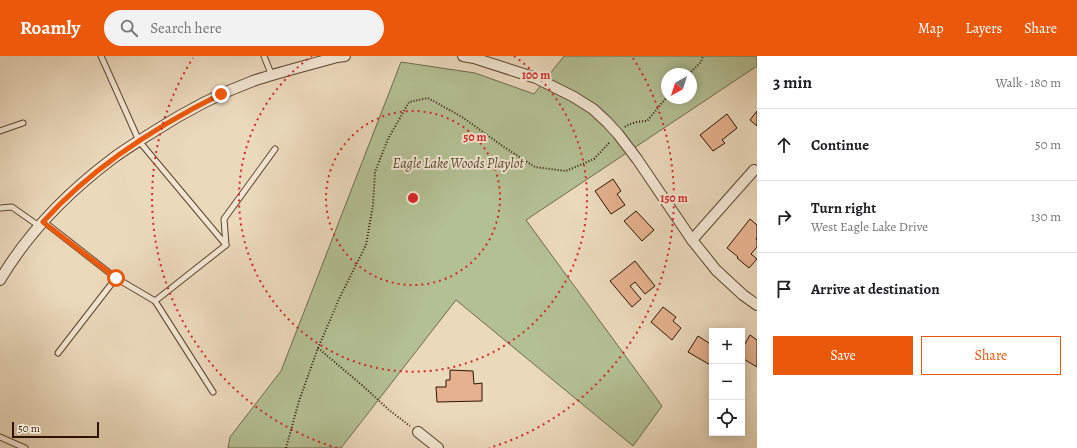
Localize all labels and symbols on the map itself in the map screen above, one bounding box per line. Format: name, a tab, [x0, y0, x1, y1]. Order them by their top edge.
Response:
text: 100 m	[522, 67, 550, 83]
north arrow	[661, 68, 697, 104]
route end	[212, 85, 230, 103]
text: 50 m	[463, 129, 487, 145]
park label: Eagle Lake Woods Playlot	[393, 154, 524, 173]
text: 150 m	[660, 190, 688, 206]
centre of rings	[406, 191, 420, 205]
route start	[107, 269, 125, 287]
scale bar	[12, 420, 99, 439]

